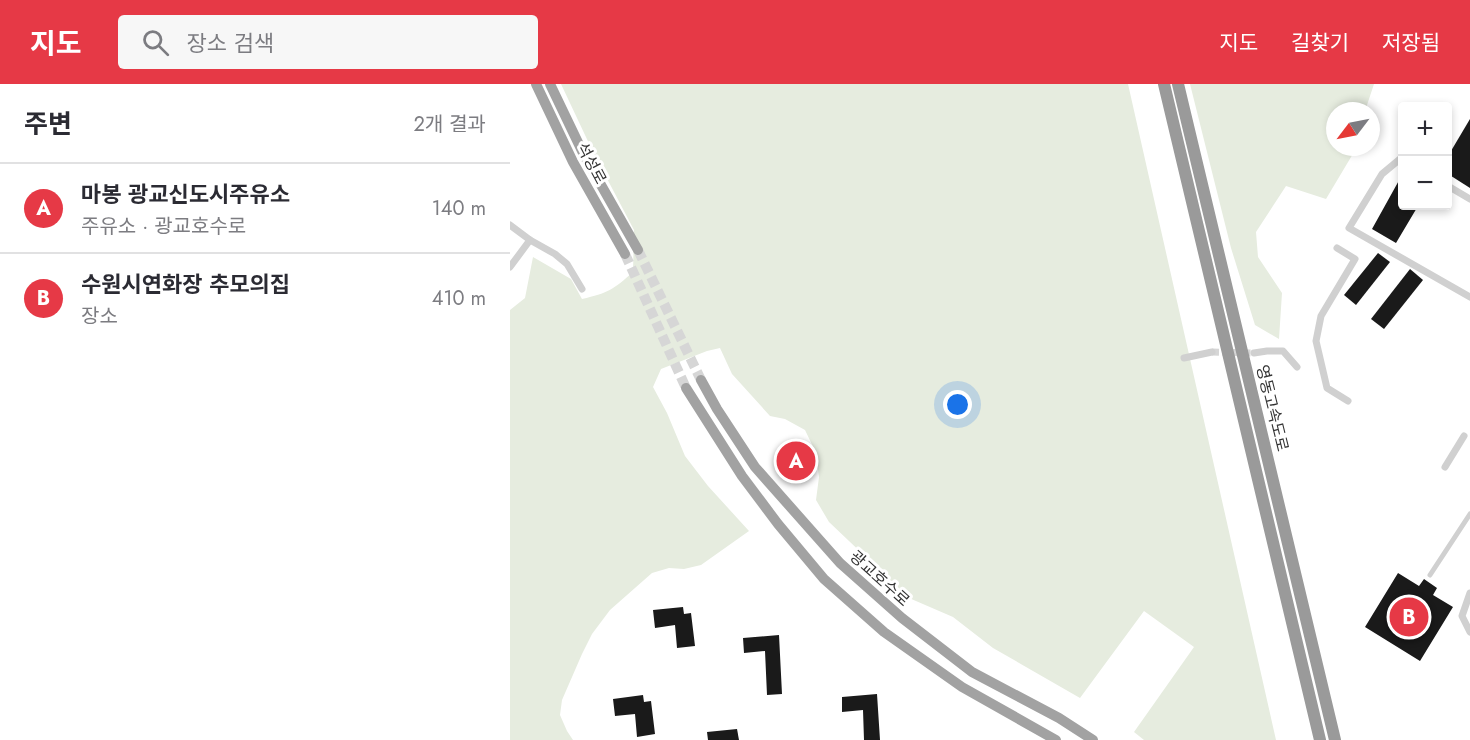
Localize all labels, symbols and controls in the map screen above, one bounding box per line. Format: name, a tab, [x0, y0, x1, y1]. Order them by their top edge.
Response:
search box	[118, 15, 538, 69]
text: 지도	[30, 23, 82, 64]
icon: search	[139, 26, 172, 59]
text: 장소 검색	[187, 27, 274, 59]
text: 지도	[1219, 28, 1258, 58]
text: 길찾기	[1291, 28, 1349, 58]
text: 저장됨	[1382, 28, 1440, 58]
north arrow	[1326, 102, 1380, 156]
map controls	[1398, 102, 1452, 210]
button: +	[1398, 102, 1452, 156]
text: 주변	[24, 105, 72, 143]
text: 2개 결과	[413, 110, 486, 139]
street label: 석성로	[571, 138, 612, 188]
button: −	[1398, 156, 1452, 210]
text: 마봉 광교신도시주유소	[81, 178, 290, 210]
text: A	[36, 194, 51, 223]
text: 140 m	[432, 194, 486, 223]
text: 주유소 · 광교호수로	[81, 212, 246, 241]
text: 수원시연화장 추모의집	[81, 268, 290, 300]
text: B	[37, 284, 50, 313]
text: 410 m	[432, 284, 486, 313]
text: 장소	[81, 302, 118, 331]
street label: 영동고속도로	[1251, 362, 1294, 454]
your location	[943, 390, 972, 419]
pin: A	[776, 438, 816, 484]
street label: 광교호수로	[845, 545, 915, 612]
pin: B	[1390, 594, 1428, 640]

